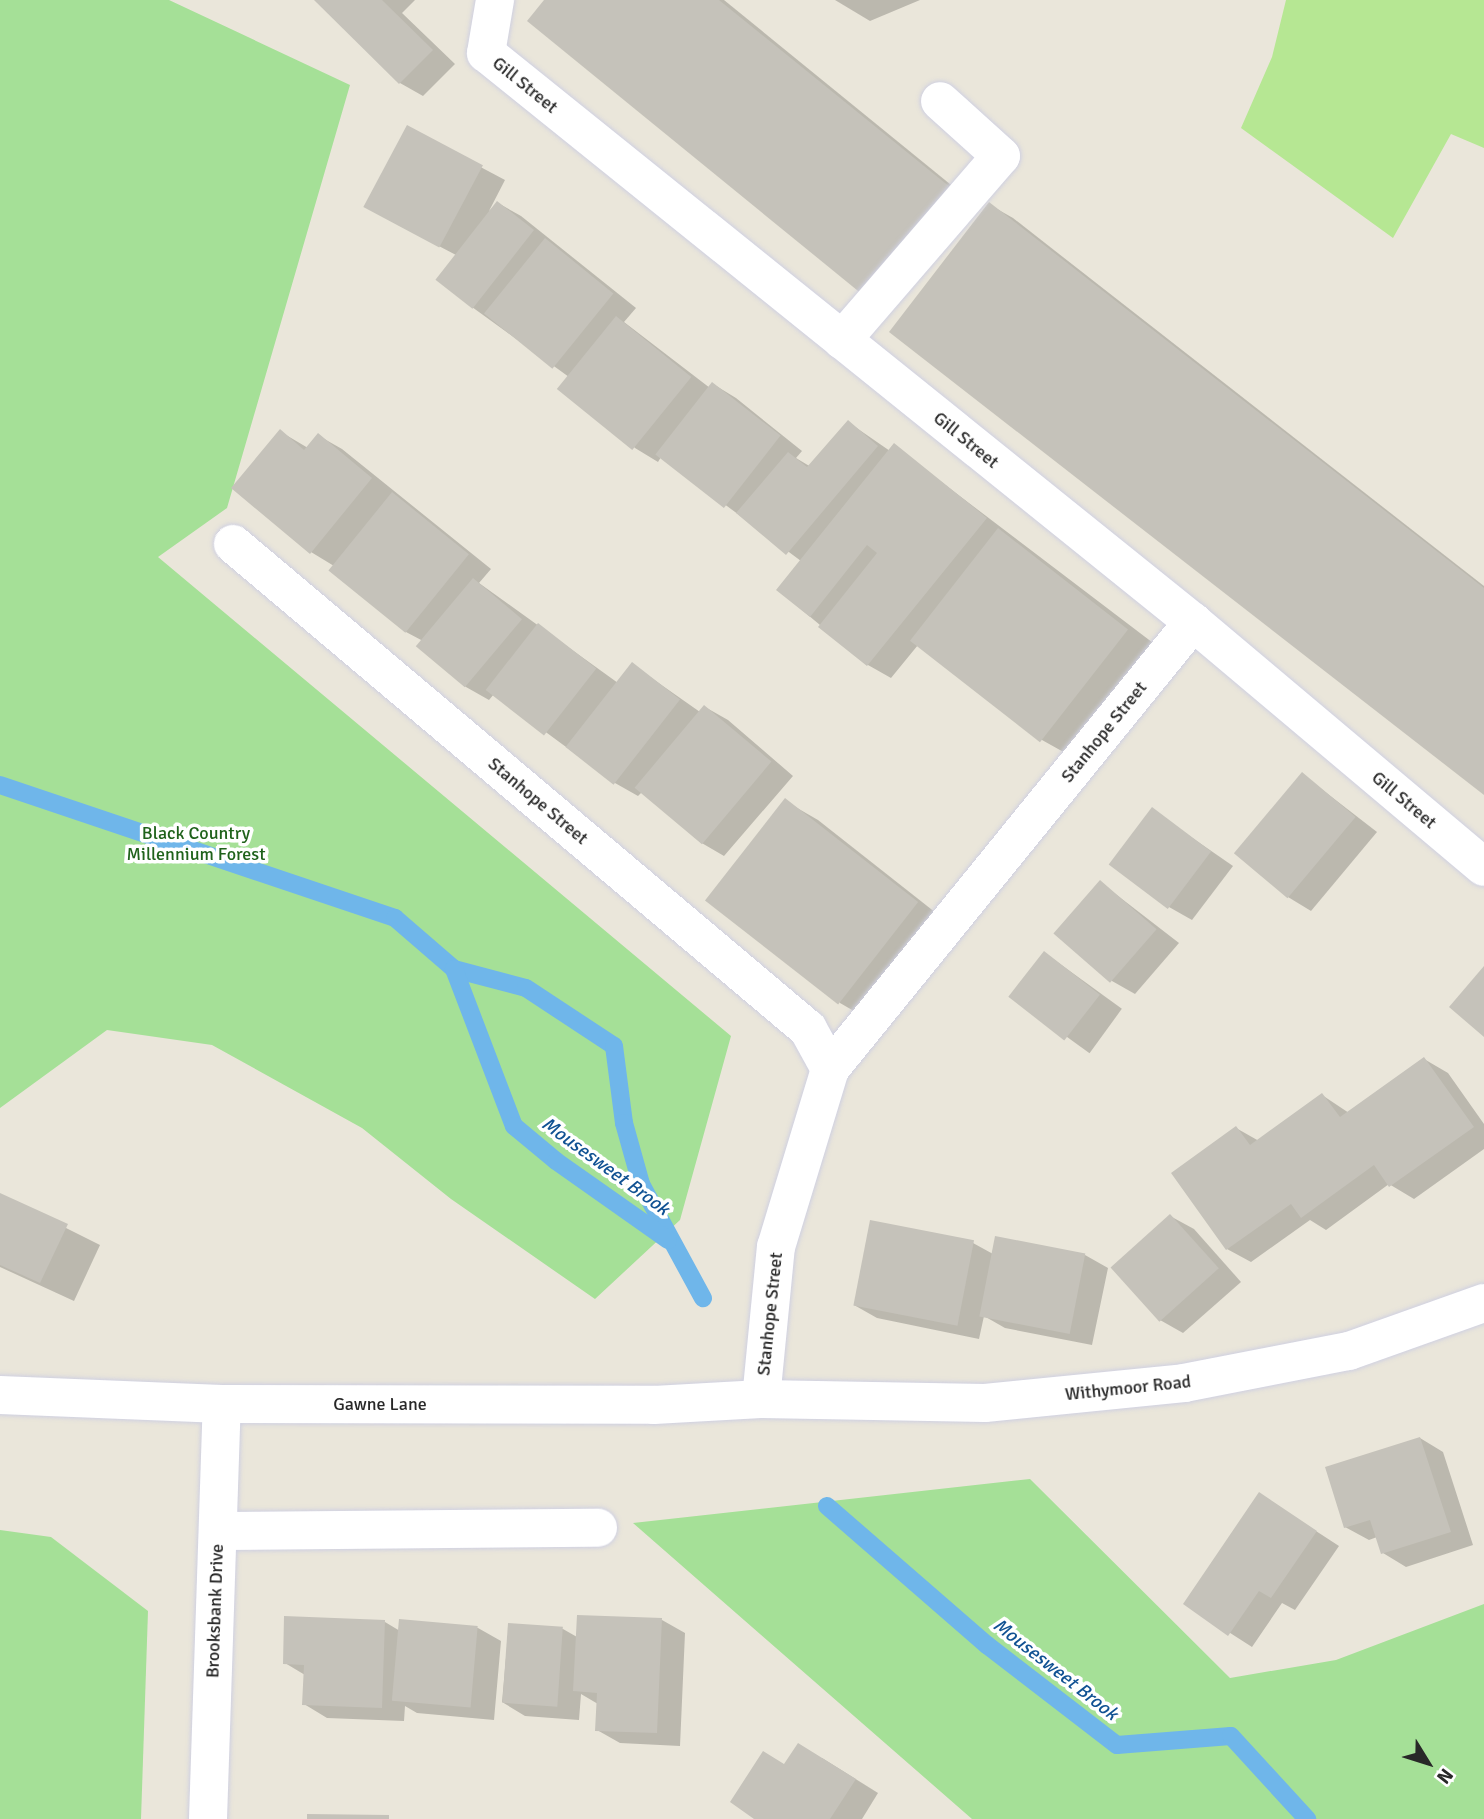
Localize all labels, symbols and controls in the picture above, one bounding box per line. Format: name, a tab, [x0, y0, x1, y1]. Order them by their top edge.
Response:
street label: Gill Street	[488, 52, 562, 118]
street label: Gill Street	[929, 407, 1003, 473]
street label: Stanhope Street	[1057, 677, 1151, 787]
street label: Stanhope Street	[484, 753, 592, 849]
street label: Gill Street	[1367, 767, 1441, 833]
park label: Black Country Millennium Forest	[127, 823, 265, 866]
water label: Mousesweet Brook	[537, 1113, 673, 1221]
street label: Stanhope Street	[753, 1251, 787, 1377]
street label: Withymoor Road	[1064, 1371, 1192, 1405]
street label: Gawne Lane	[333, 1393, 427, 1415]
street label: Brooksbank Drive	[202, 1544, 228, 1678]
water label: Mousesweet Brook	[988, 1614, 1122, 1726]
north arrow	[1393, 1728, 1463, 1798]
text: N	[1431, 1763, 1458, 1789]

